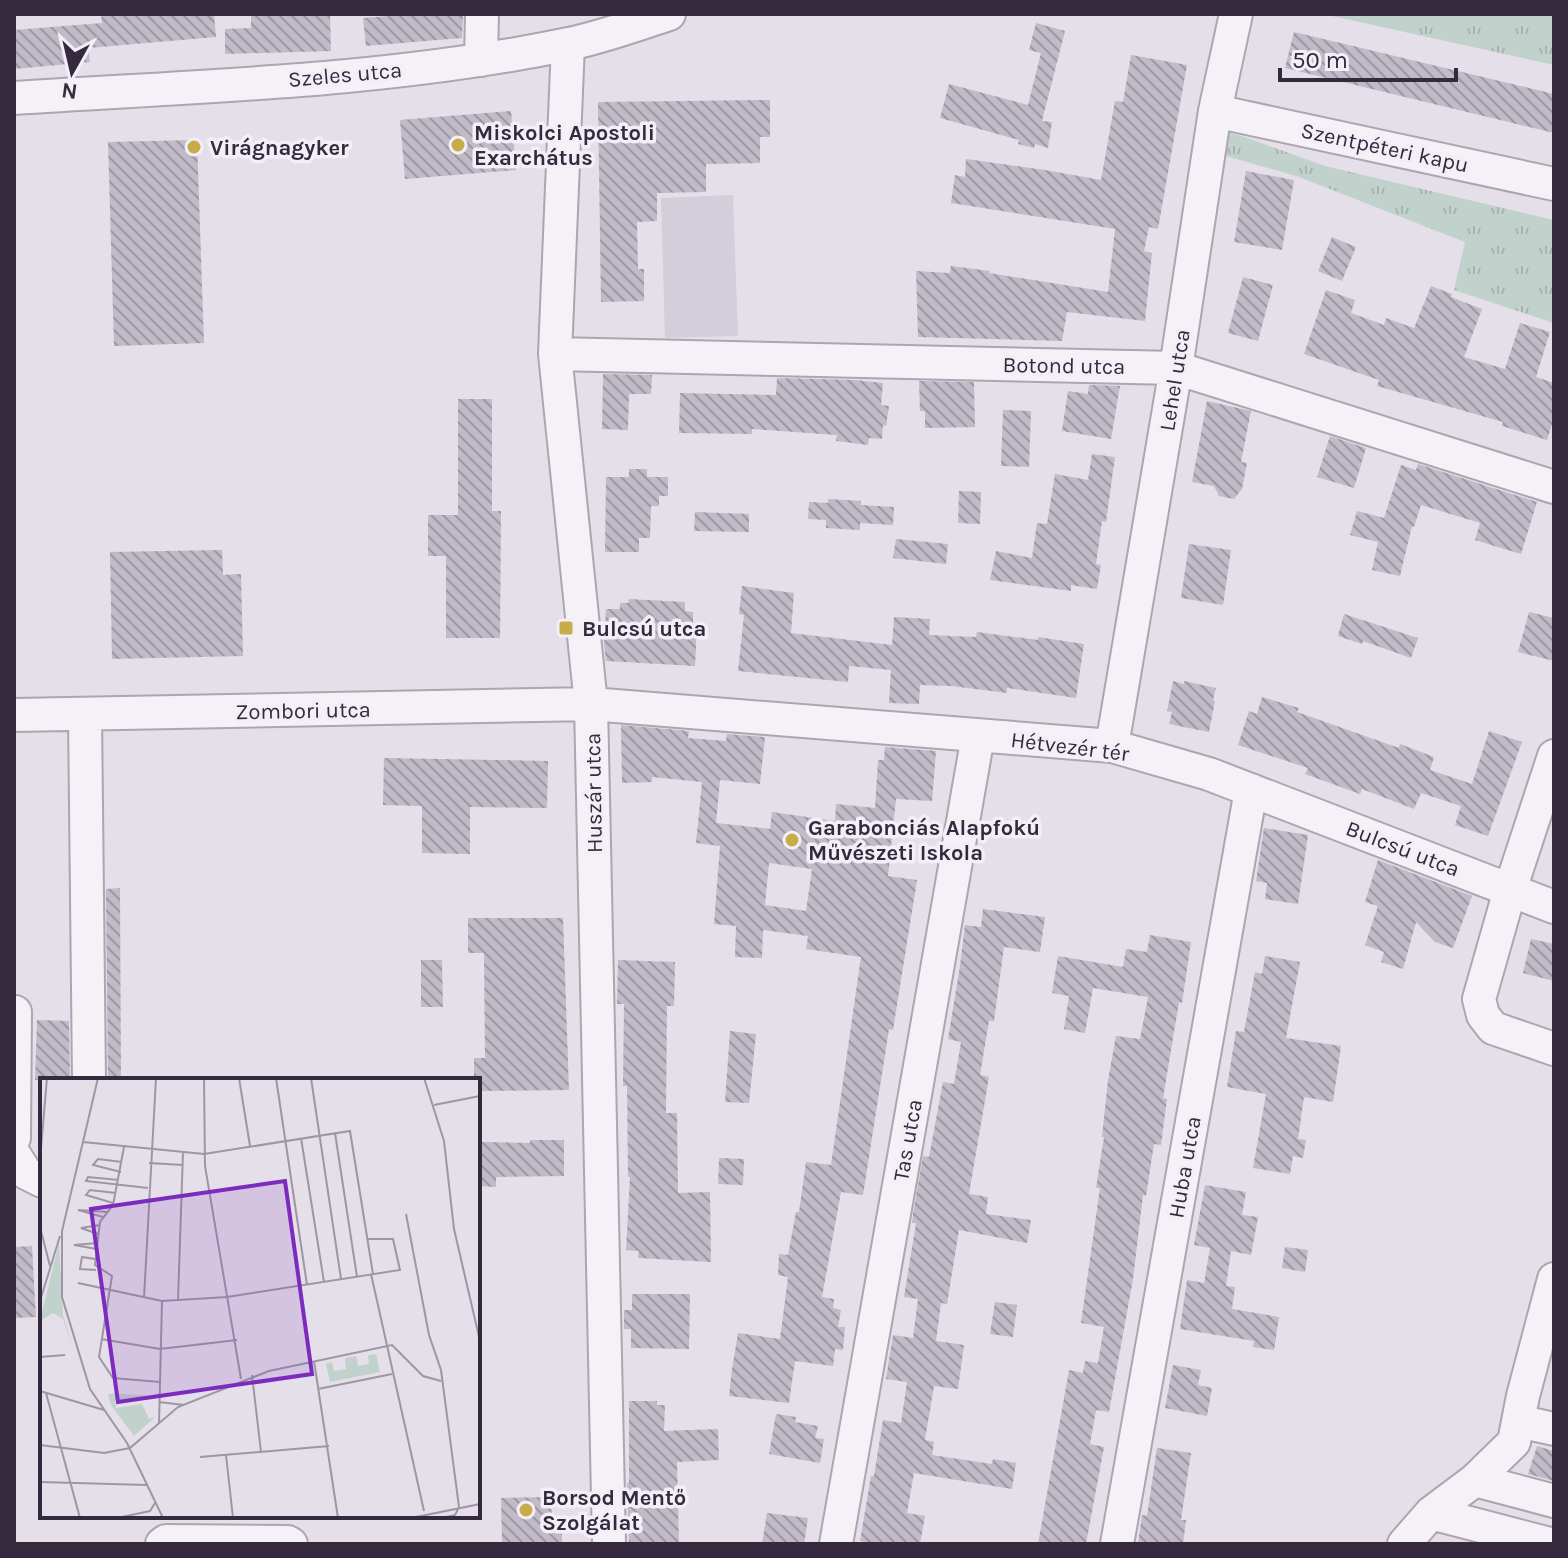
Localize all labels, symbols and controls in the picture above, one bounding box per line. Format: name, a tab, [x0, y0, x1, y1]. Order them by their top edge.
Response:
north arrow	[32, 32, 112, 112]
scale bar	[1280, 32, 1456, 82]
text: 50 m	[1292, 46, 1348, 74]
street label: Szeles utca	[287, 57, 403, 93]
text: N	[60, 77, 79, 105]
street label: Szentpéteri kapu	[1299, 118, 1471, 178]
place label: Miskolci Apostoli Exarchátus	[474, 120, 655, 171]
place label: Virágnagyker	[210, 135, 349, 161]
marker: Miskolci Apostoli Exarchátus	[449, 136, 467, 154]
marker: Virágnagyker	[185, 138, 203, 156]
street label: Lehel utca	[1154, 327, 1196, 433]
street label: Botond utca	[1002, 352, 1125, 380]
place label: Bulcsú utca	[582, 616, 706, 642]
marker: Bulcsú utca	[557, 619, 575, 637]
street label: Zombori utca	[235, 697, 371, 725]
street label: Hétvezér tér	[1009, 727, 1131, 767]
street label: Huszár utca	[580, 733, 608, 853]
place label: Garabonciás Alapfokú Művészeti Iskola	[808, 815, 1040, 866]
street label: Bulcsú utca	[1342, 815, 1463, 883]
marker: Garabonciás Alapfokú Művészeti Iskola	[783, 831, 801, 849]
inset map	[40, 1078, 480, 1518]
street label: Tas utca	[888, 1097, 928, 1183]
street label: Huba utca	[1163, 1114, 1207, 1220]
place label: Borsod Mentő Szolgálat	[542, 1485, 686, 1536]
marker: Borsod Mentő Szolgálat	[517, 1501, 535, 1519]

